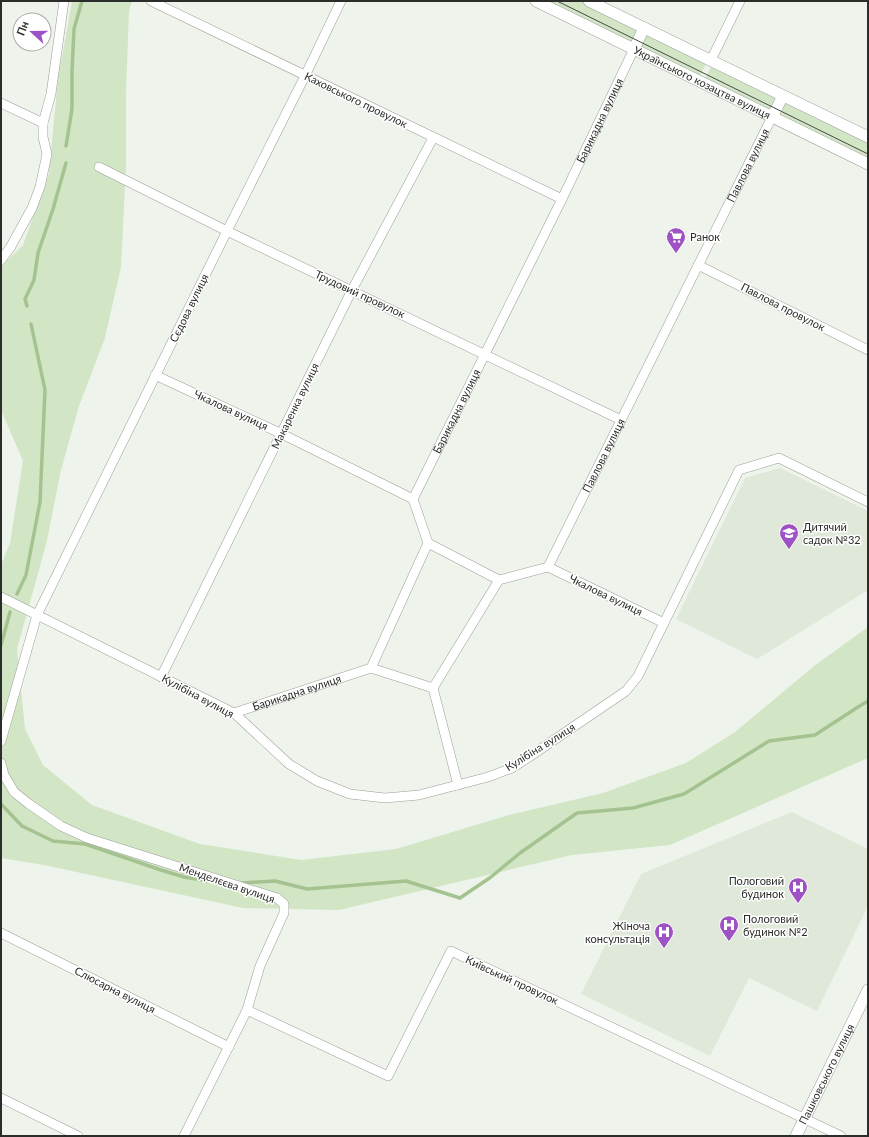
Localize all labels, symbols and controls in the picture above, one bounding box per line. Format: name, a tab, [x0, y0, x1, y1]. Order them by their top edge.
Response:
north arrow	[12, 12, 52, 52]
text: Пн	[14, 19, 31, 37]
street label: Українського козацтва вулиця	[632, 43, 773, 121]
street label: Каховського провулок	[303, 69, 410, 130]
street label: Барикадна вулиця	[573, 76, 625, 165]
street label: Павлова вулиця	[724, 126, 771, 204]
supermarket icon: Ранок	[665, 226, 687, 254]
place label: Ранок	[690, 230, 720, 243]
street label: Трудовий провулок	[313, 267, 408, 320]
street label: Сєдова вулиця	[166, 271, 211, 344]
street label: Павлова провулок	[739, 280, 828, 334]
street label: Макаренка вулиця	[268, 361, 321, 451]
street label: Барикадна вулиця	[430, 367, 483, 455]
street label: Чкалова вулиця	[192, 387, 270, 432]
street label: Павлова вулиця	[579, 416, 627, 494]
place label: Дитячий садок №32	[803, 520, 861, 546]
school or university icon: Дитячий садок №32	[778, 522, 800, 550]
street label: Чкалова вулиця	[567, 571, 645, 618]
street label: Кулібіна вулиця	[160, 671, 237, 720]
street label: Барикадна вулиця	[251, 671, 343, 713]
street label: Кулібіна вулиця	[502, 720, 577, 773]
street label: Менделєєва вулиця	[177, 860, 277, 905]
place label: Пологовий будинок	[729, 874, 784, 900]
hospital icon: Пологовий будинок	[787, 876, 809, 904]
place label: Пологовий будинок №2	[743, 912, 808, 938]
hospital icon: Пологовий будинок №2	[718, 914, 740, 942]
place label: Жіноча консультація	[585, 919, 650, 945]
hospital icon: Жіноча консультація	[653, 921, 675, 949]
street label: Київський провулок	[464, 952, 561, 1007]
street label: Слюсарна вулиця	[73, 964, 158, 1016]
street label: Пашковського вулиця	[796, 1021, 856, 1126]

